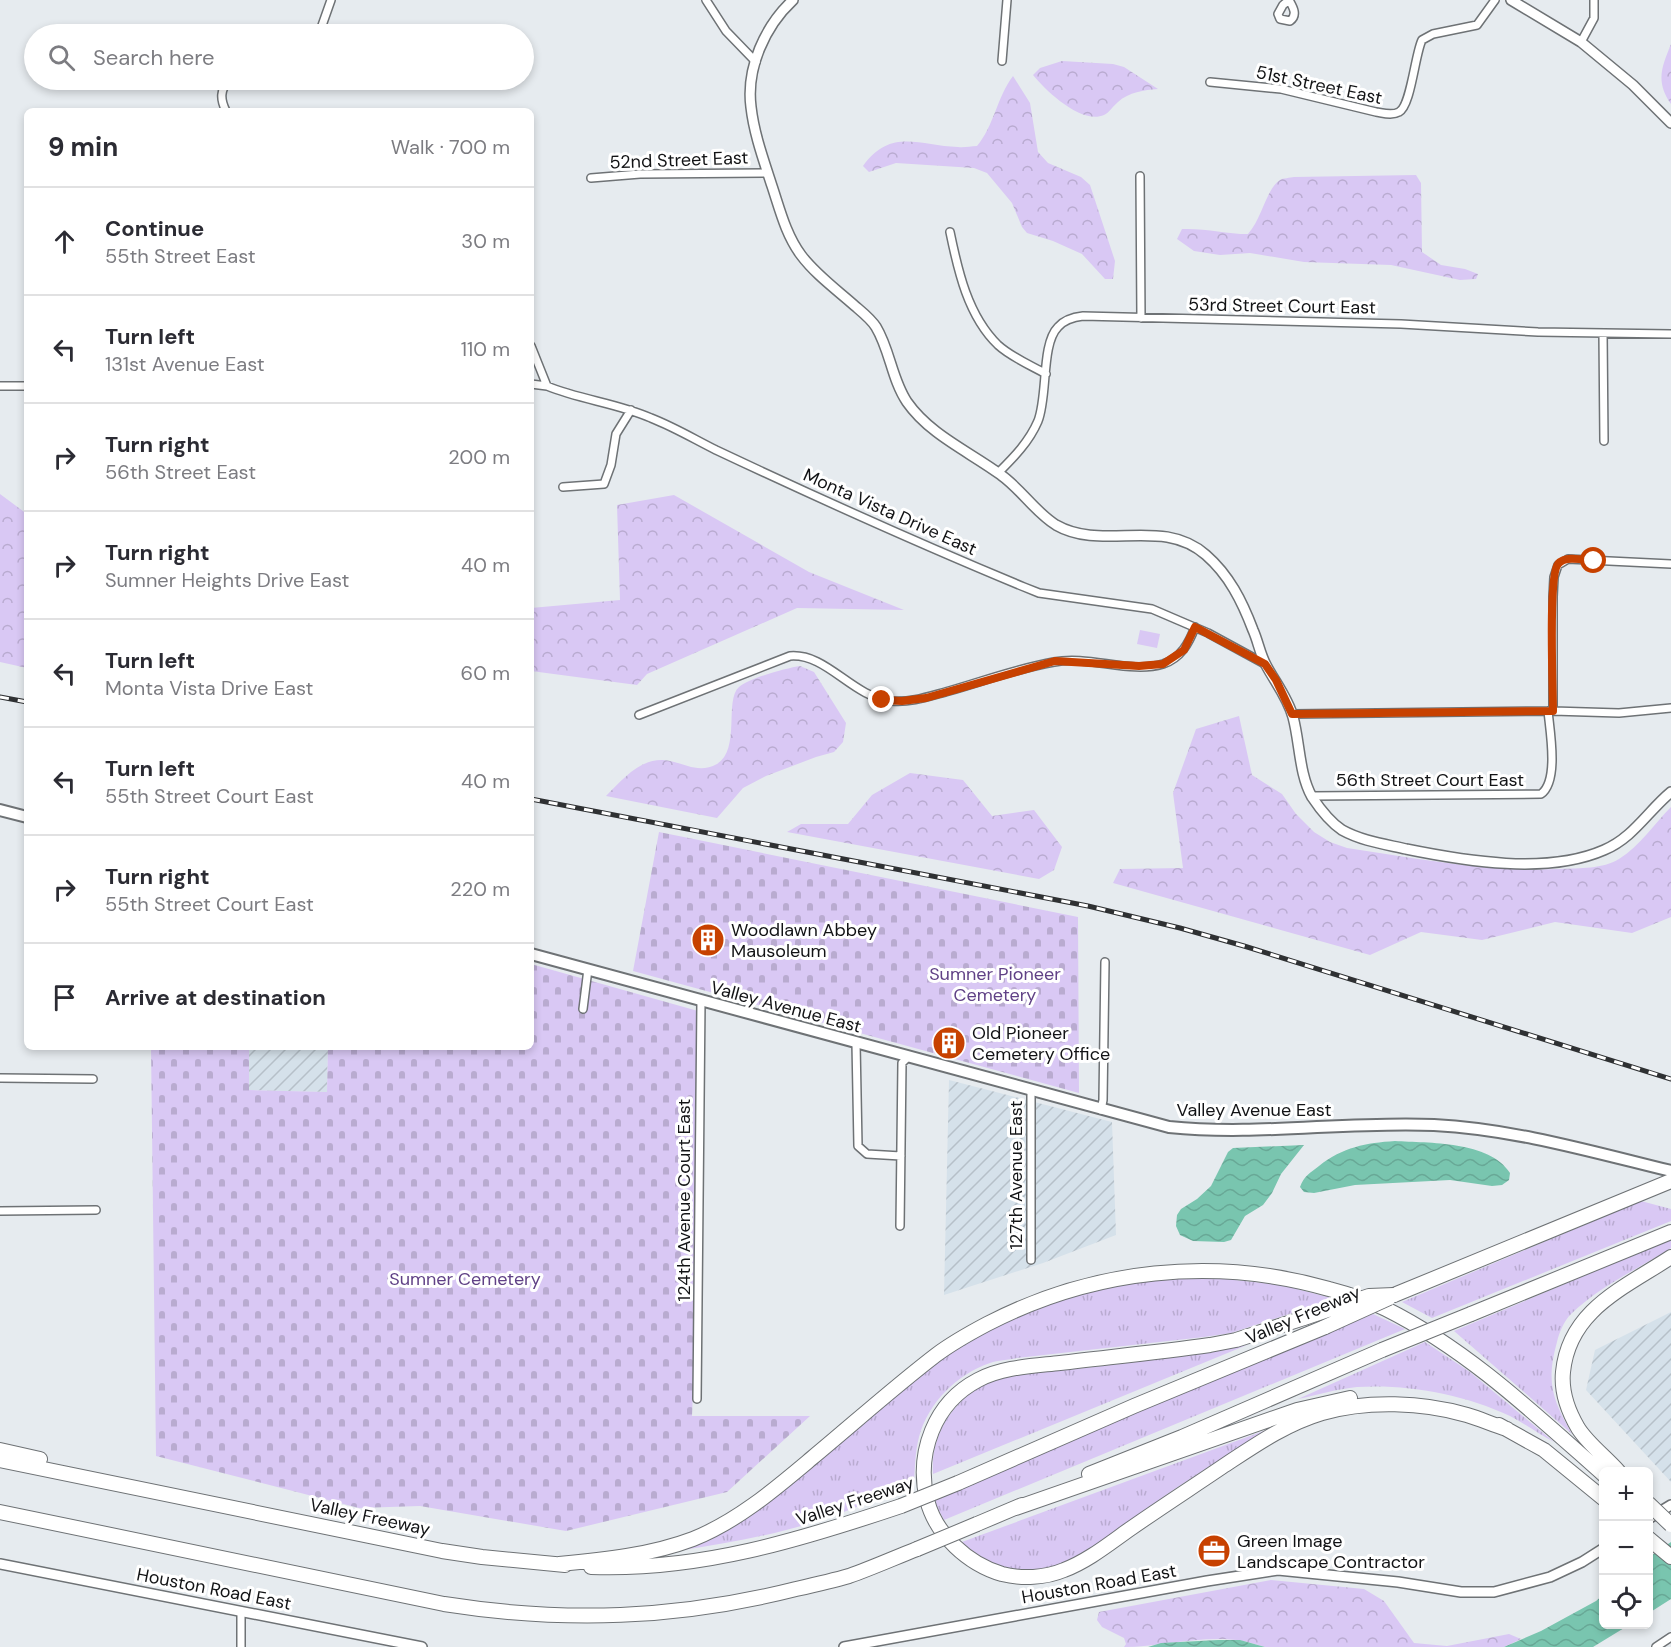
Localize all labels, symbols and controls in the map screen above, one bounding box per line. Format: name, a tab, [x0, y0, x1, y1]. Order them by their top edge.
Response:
search box	[24, 24, 534, 90]
icon: search	[45, 41, 78, 74]
text: Search here	[93, 43, 214, 72]
street label: 51st Street East	[1254, 60, 1384, 110]
text: 9 min	[48, 130, 118, 164]
text: Walk · 700 m	[391, 134, 510, 160]
street label: 52nd Street East	[609, 146, 749, 174]
text: Continue	[105, 214, 204, 243]
icon: ahead	[48, 225, 81, 258]
text: 30 m	[461, 228, 510, 254]
text: 55th Street East	[105, 243, 256, 269]
street label: 53rd Street Court East	[1188, 292, 1376, 320]
text: Turn left	[105, 322, 195, 351]
icon: left	[48, 333, 81, 366]
text: 110 m	[461, 336, 510, 362]
text: 131st Avenue East	[105, 351, 265, 377]
text: Turn right	[105, 430, 210, 459]
icon: right	[48, 441, 81, 474]
text: 200 m	[448, 444, 510, 470]
text: 56th Street East	[105, 459, 256, 485]
street label: Monta Vista Drive East	[799, 463, 981, 561]
text: Turn right	[105, 538, 210, 567]
route start	[1580, 547, 1606, 573]
icon: right	[48, 549, 81, 582]
text: 40 m	[461, 552, 510, 578]
text: Sumner Heights Drive East	[105, 567, 349, 593]
text: Turn left	[105, 646, 195, 675]
icon: left	[48, 657, 81, 690]
text: 60 m	[461, 660, 510, 686]
text: Monta Vista Drive East	[105, 675, 313, 701]
route end	[868, 686, 894, 712]
text: Turn left	[105, 754, 195, 783]
icon: left	[48, 765, 81, 798]
text: 40 m	[461, 768, 510, 794]
street label: 56th Street Court East	[1336, 768, 1524, 792]
text: 55th Street Court East	[105, 783, 314, 809]
text: Turn right	[105, 862, 210, 891]
icon: right	[48, 873, 81, 906]
text: 220 m	[450, 876, 510, 902]
text: 55th Street Court East	[105, 891, 314, 917]
place label: Woodlawn Abbey Mausoleum	[731, 918, 877, 963]
building icon: Woodlawn Abbey Mausoleum	[690, 922, 726, 958]
park label: Sumner Pioneer Cemetery	[929, 962, 1061, 1007]
street label: Valley Avenue East	[708, 975, 864, 1039]
icon: arrive	[48, 981, 81, 1014]
text: Arrive at destination	[105, 983, 326, 1012]
place label: Old Pioneer Cemetery Office	[972, 1021, 1110, 1066]
building icon: Old Pioneer Cemetery Office	[931, 1025, 967, 1061]
street label: Valley Avenue East	[1176, 1098, 1332, 1122]
street label: 124th Avenue Court East	[672, 1099, 696, 1301]
street label: 127th Avenue East	[1004, 1100, 1028, 1250]
park label: Sumner Cemetery	[389, 1267, 541, 1291]
street label: Valley Freeway	[1242, 1280, 1364, 1350]
map controls	[1599, 1467, 1653, 1629]
button: +	[1599, 1467, 1653, 1521]
street label: Valley Freeway	[793, 1471, 917, 1531]
street label: Valley Freeway	[308, 1493, 432, 1541]
button: −	[1599, 1521, 1653, 1575]
place label: Green Image Landscape Contractor	[1237, 1529, 1425, 1574]
office icon: Green Image Landscape Contractor	[1196, 1533, 1232, 1569]
street label: Houston Road East	[1020, 1559, 1178, 1609]
street label: Houston Road East	[135, 1562, 293, 1616]
button: locate	[1599, 1575, 1653, 1629]

